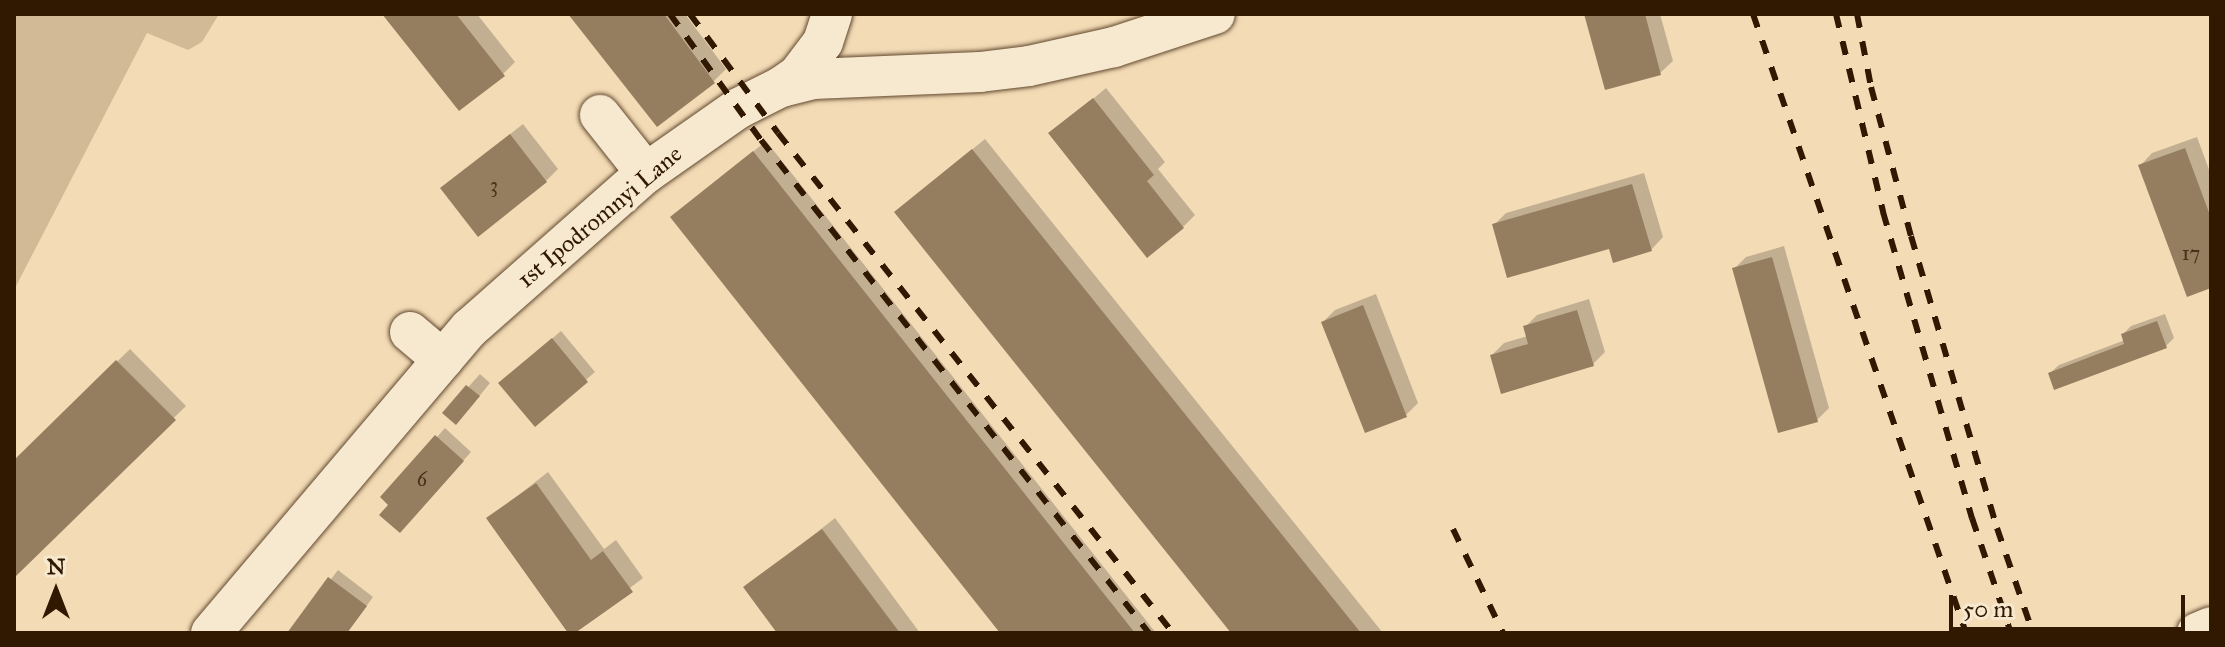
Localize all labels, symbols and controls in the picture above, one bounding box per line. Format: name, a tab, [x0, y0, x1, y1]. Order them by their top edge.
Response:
street label: 1st Ipodromnyi Lane	[512, 140, 688, 294]
house number: 3	[490, 173, 498, 197]
house number: 17	[2182, 241, 2200, 265]
house number: 6	[417, 467, 427, 491]
north arrow	[16, 551, 96, 631]
text: N	[47, 553, 65, 580]
scale bar	[1953, 579, 2189, 629]
text: 50 m	[1963, 594, 2013, 624]

